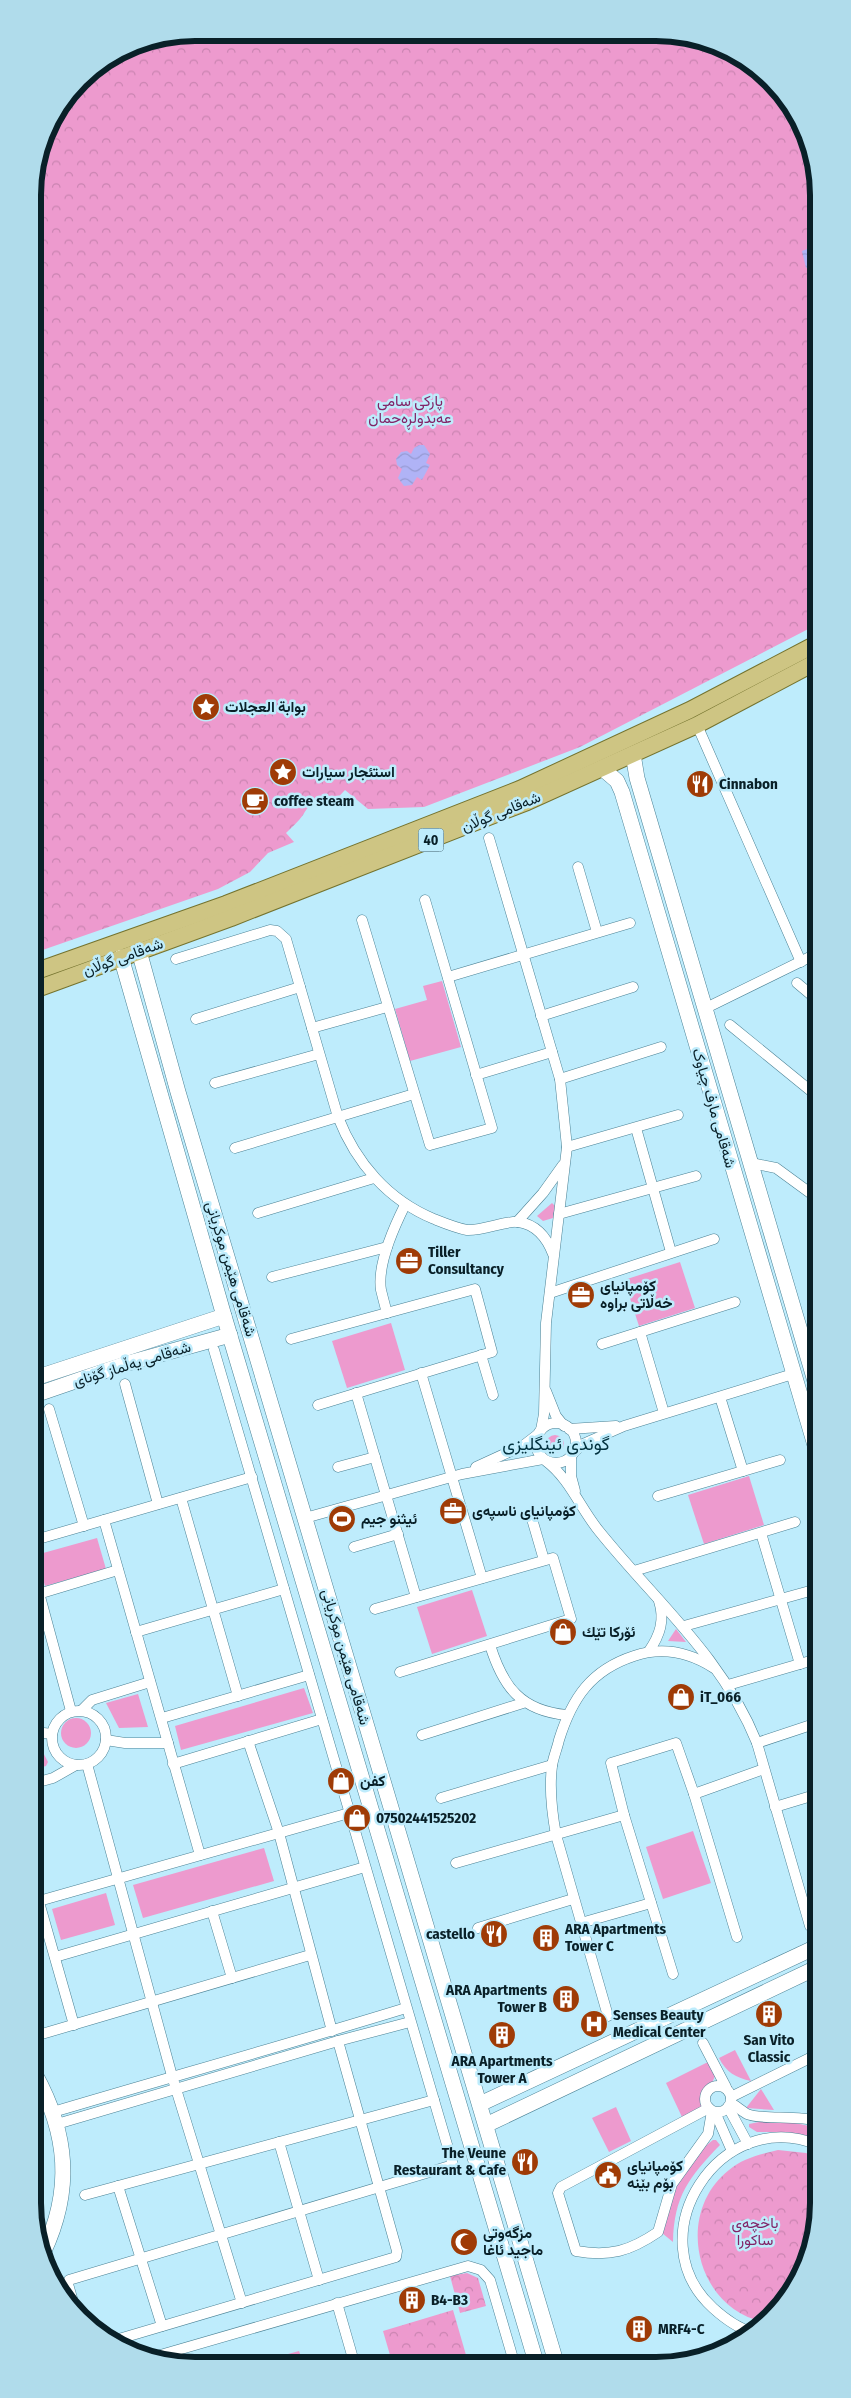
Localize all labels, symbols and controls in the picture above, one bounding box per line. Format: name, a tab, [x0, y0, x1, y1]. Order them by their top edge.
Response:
park label: پارکی سامی عەبدولڕەحمان	[368, 392, 452, 430]
place icon: بوابة العجلات	[191, 692, 221, 722]
place label: بوابة العجلات	[225, 698, 306, 716]
place icon: استئجار سيارات	[268, 757, 298, 787]
place label: استئجار سيارات	[302, 763, 395, 781]
restaurant icon: Cinnabon	[685, 769, 715, 799]
place label: Cinnabon	[719, 775, 778, 793]
cafe icon: coffee steam	[240, 786, 270, 816]
street label: شەقامی گوڵان	[459, 788, 544, 837]
place label: coffee steam	[274, 792, 354, 810]
road number: 40	[418, 828, 444, 852]
street label: شەقامی گوڵان	[80, 934, 166, 981]
street label: شەقامی مارف چیاوک	[687, 1046, 740, 1170]
street label: شەقامی هێمن موکریانی	[201, 1199, 260, 1339]
place label: Tiller Consultancy	[428, 1243, 505, 1278]
office icon: Tiller Consultancy	[394, 1246, 424, 1276]
place label: کۆمپانیای خەڵاتی براوە	[600, 1277, 672, 1312]
office icon: کۆمپانیای خەڵاتی براوە	[566, 1280, 596, 1310]
street label: شەقامی یەڵماز گۆنای	[71, 1338, 193, 1391]
district label: گوندی ئینگلیزی	[502, 1433, 610, 1455]
office icon: کۆمپانیای ناسپەی	[438, 1496, 468, 1526]
place label: کۆمپانیای ناسپەی	[472, 1502, 576, 1521]
sports icon: ئيثنو جيم	[327, 1504, 357, 1534]
place label: ئيثنو جيم	[361, 1510, 417, 1529]
street label: شەقامی هێمن موکریانی	[317, 1587, 374, 1727]
shop icon: ئۆركا تێك	[548, 1617, 578, 1647]
place label: ئۆركا تێك	[582, 1623, 636, 1641]
shop icon: iT_066	[666, 1682, 696, 1712]
place label: iT_066	[700, 1688, 741, 1706]
shop icon: كفن	[326, 1766, 356, 1796]
place label: كفن	[360, 1772, 385, 1790]
shop icon: 07502441525202	[342, 1803, 372, 1833]
place label: 07502441525202	[376, 1809, 476, 1827]
restaurant icon: castello	[479, 1919, 509, 1949]
place label: ARA Apartments Tower C	[564, 1920, 666, 1955]
building icon: ARA Apartments Tower C	[531, 1923, 561, 1953]
place label: castello	[426, 1925, 475, 1943]
place label: ARA Apartments Tower B	[445, 1981, 548, 2016]
building icon: ARA Apartments Tower B	[551, 1984, 581, 2014]
building icon: San Vito Classic	[754, 1999, 784, 2029]
place label: Senses Beauty Medical Center	[613, 2006, 706, 2041]
hospital icon: Senses Beauty Medical Center	[579, 2009, 609, 2039]
building icon: ARA Apartments Tower A	[487, 2020, 517, 2050]
place label: San Vito Classic	[743, 2031, 795, 2066]
place label: ARA Apartments Tower A	[451, 2052, 553, 2087]
place label: The Veune Restaurant & Cafe	[393, 2144, 506, 2179]
restaurant icon: The Veune Restaurant & Cafe	[510, 2147, 540, 2177]
place label: کۆمپانیای بۆم بێنە	[627, 2157, 683, 2193]
public building icon: کۆمپانیای بۆم بێنە	[593, 2160, 623, 2190]
park label: باخچەی ساکورا	[732, 2214, 779, 2249]
place label: مزگەوتی ماجید ئاغا	[483, 2224, 543, 2259]
mosque icon: مزگەوتی ماجید ئاغا	[449, 2227, 479, 2257]
building icon: B4-B3	[397, 2285, 427, 2315]
place label: B4-B3	[431, 2291, 468, 2309]
building icon: MRF4-C	[624, 2314, 654, 2344]
place label: MRF4-C	[658, 2320, 705, 2338]

